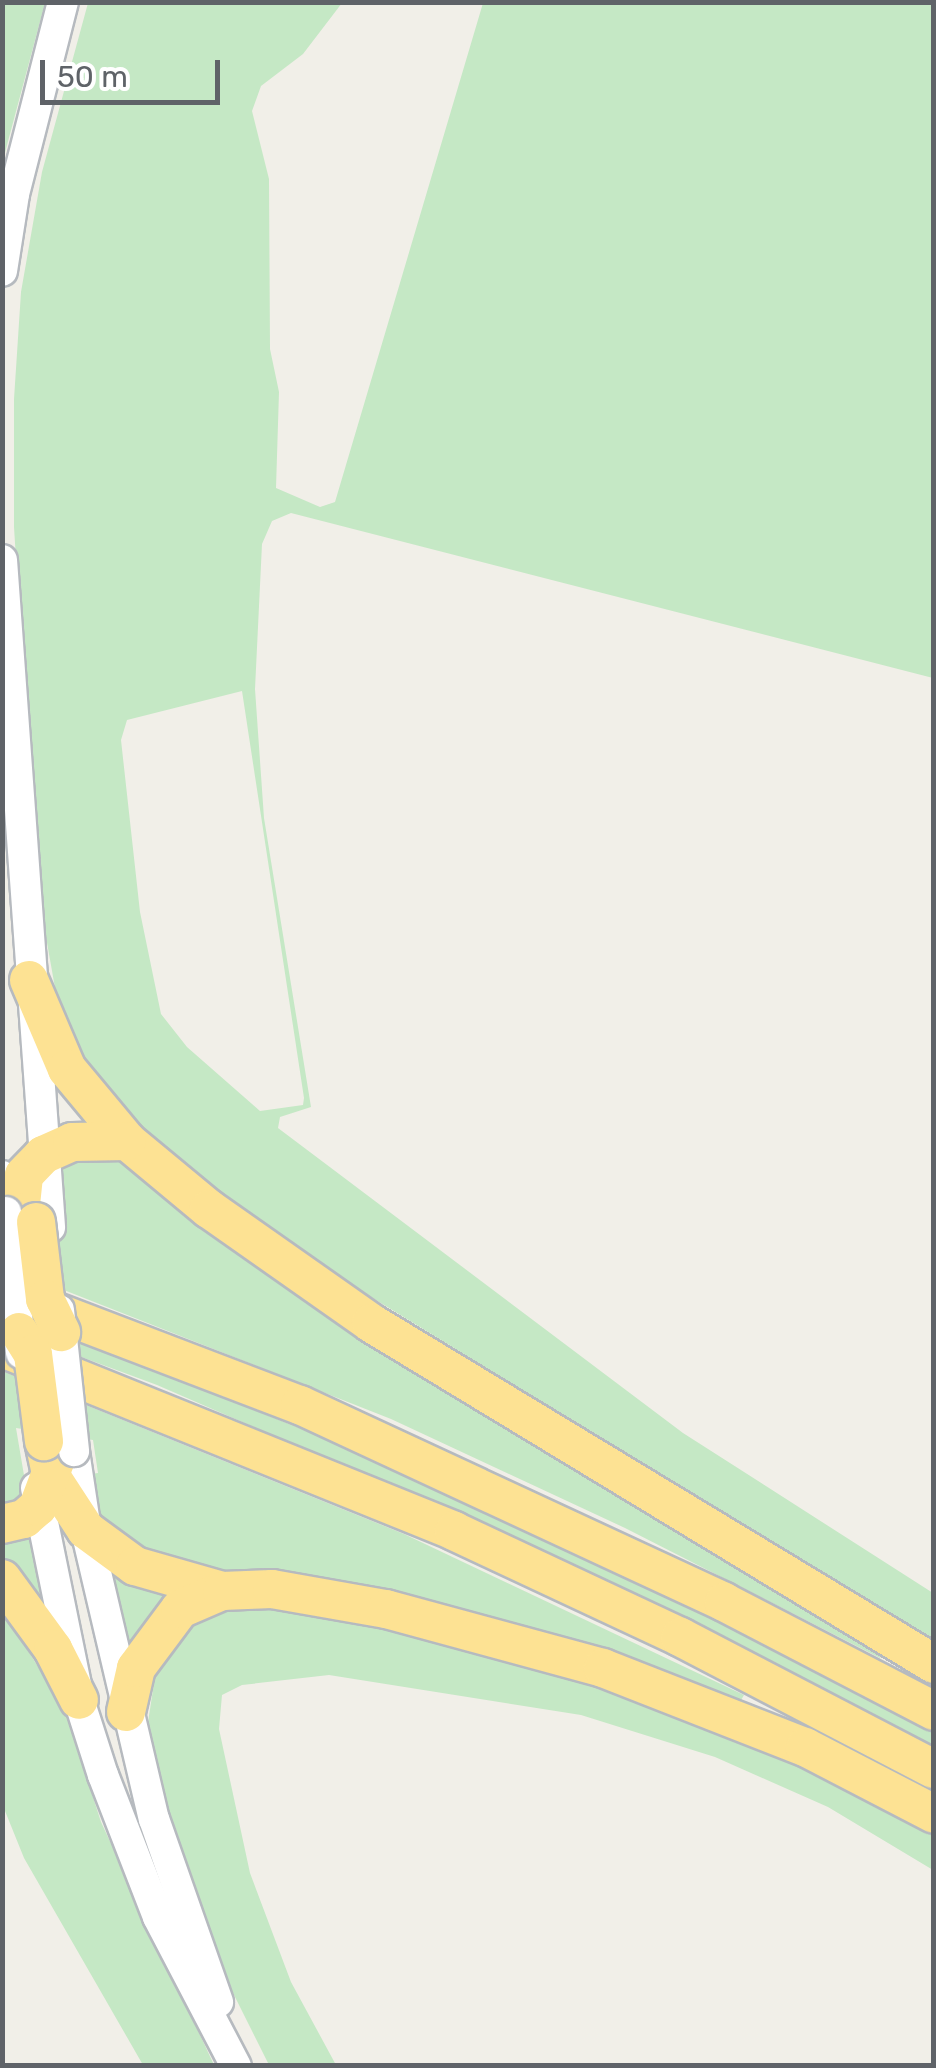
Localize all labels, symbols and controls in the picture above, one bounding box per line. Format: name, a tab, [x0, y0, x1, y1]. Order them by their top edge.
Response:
scale bar	[45, 40, 225, 102]
text: 50 m	[57, 59, 128, 95]

